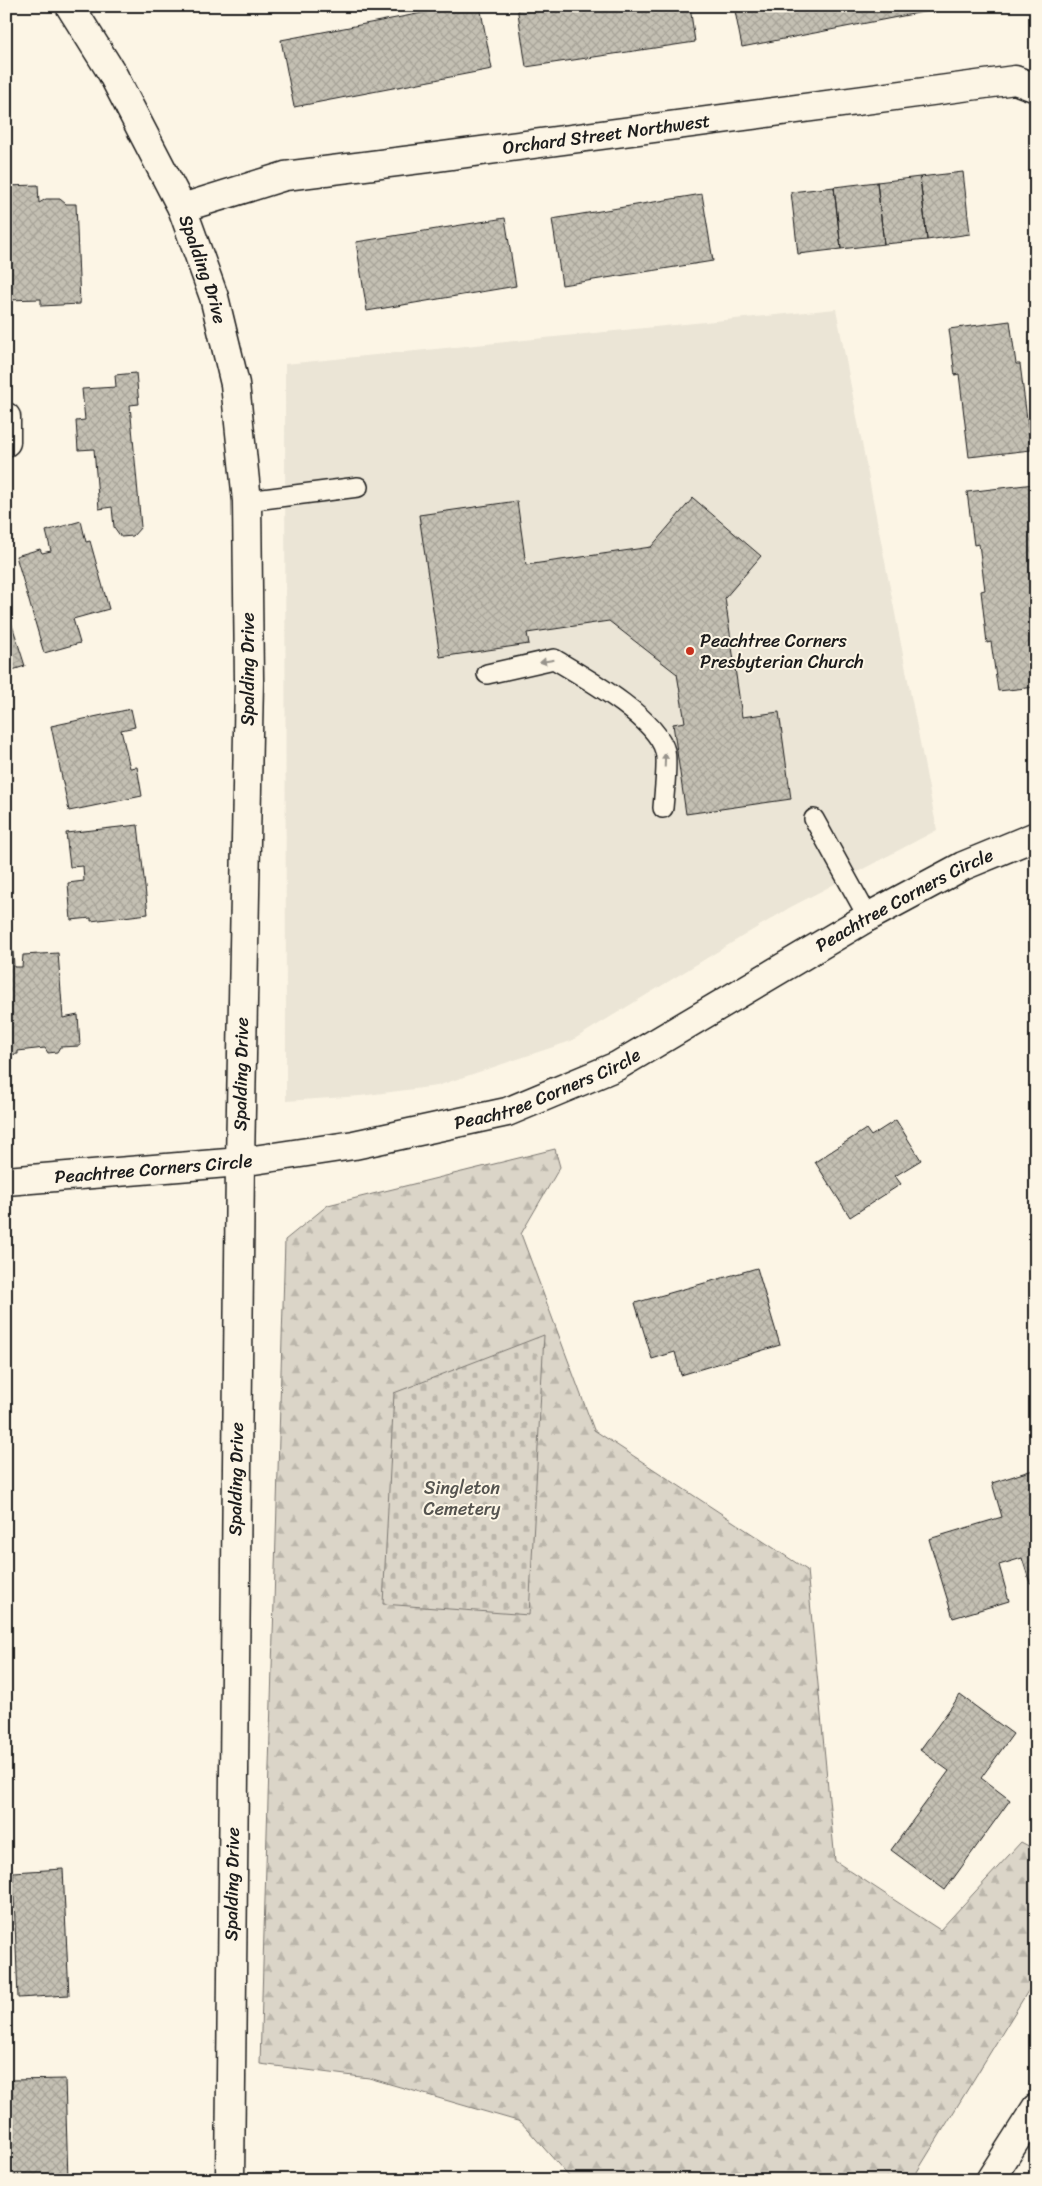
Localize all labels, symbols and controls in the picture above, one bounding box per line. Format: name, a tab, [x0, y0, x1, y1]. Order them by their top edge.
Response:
street label: Orchard Street Northwest	[501, 105, 712, 164]
street label: Spalding Drive	[170, 210, 236, 327]
street label: Spalding Drive	[232, 612, 264, 726]
place label: Peachtree Corners Presbyterian Church	[700, 625, 864, 678]
marker: Peachtree Corners Presbyterian Church	[684, 645, 696, 657]
one-way arrow	[539, 658, 555, 666]
one-way arrow	[661, 751, 669, 767]
street label: Peachtree Corners Circle	[809, 839, 998, 961]
street label: Spalding Drive	[224, 1017, 258, 1131]
street label: Peachtree Corners Circle	[451, 1039, 647, 1139]
street label: Peachtree Corners Circle	[53, 1144, 255, 1193]
street label: Spalding Drive	[219, 1422, 253, 1536]
park label: Singleton Cemetery	[424, 1472, 501, 1525]
street label: Spalding Drive	[215, 1827, 249, 1941]

